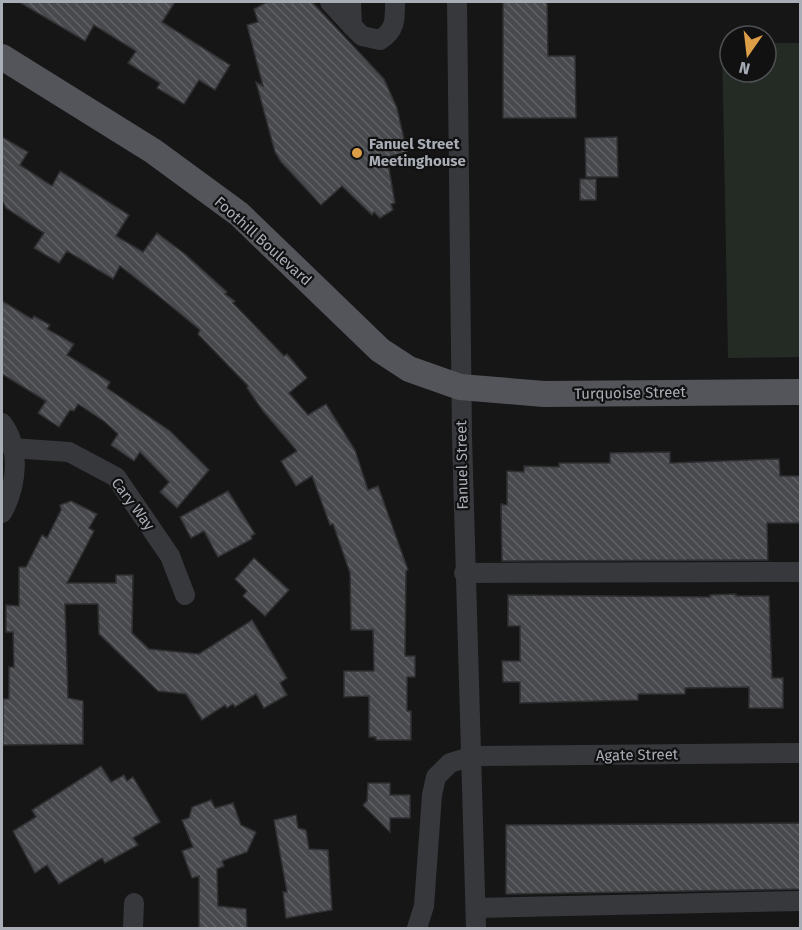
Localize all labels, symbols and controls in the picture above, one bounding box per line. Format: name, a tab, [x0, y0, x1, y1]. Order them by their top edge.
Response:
north arrow	[718, 24, 778, 84]
text: N	[737, 58, 752, 79]
place label: Fanuel Street Meetinghouse	[369, 135, 466, 170]
marker: Fanuel Street Meetinghouse	[350, 146, 364, 160]
street label: Foothill Boulevard	[211, 193, 315, 289]
street label: Turquoise Street	[574, 383, 687, 403]
street label: Fanuel Street	[452, 420, 472, 510]
street label: Cary Way	[108, 474, 159, 534]
street label: Agate Street	[596, 745, 679, 765]

